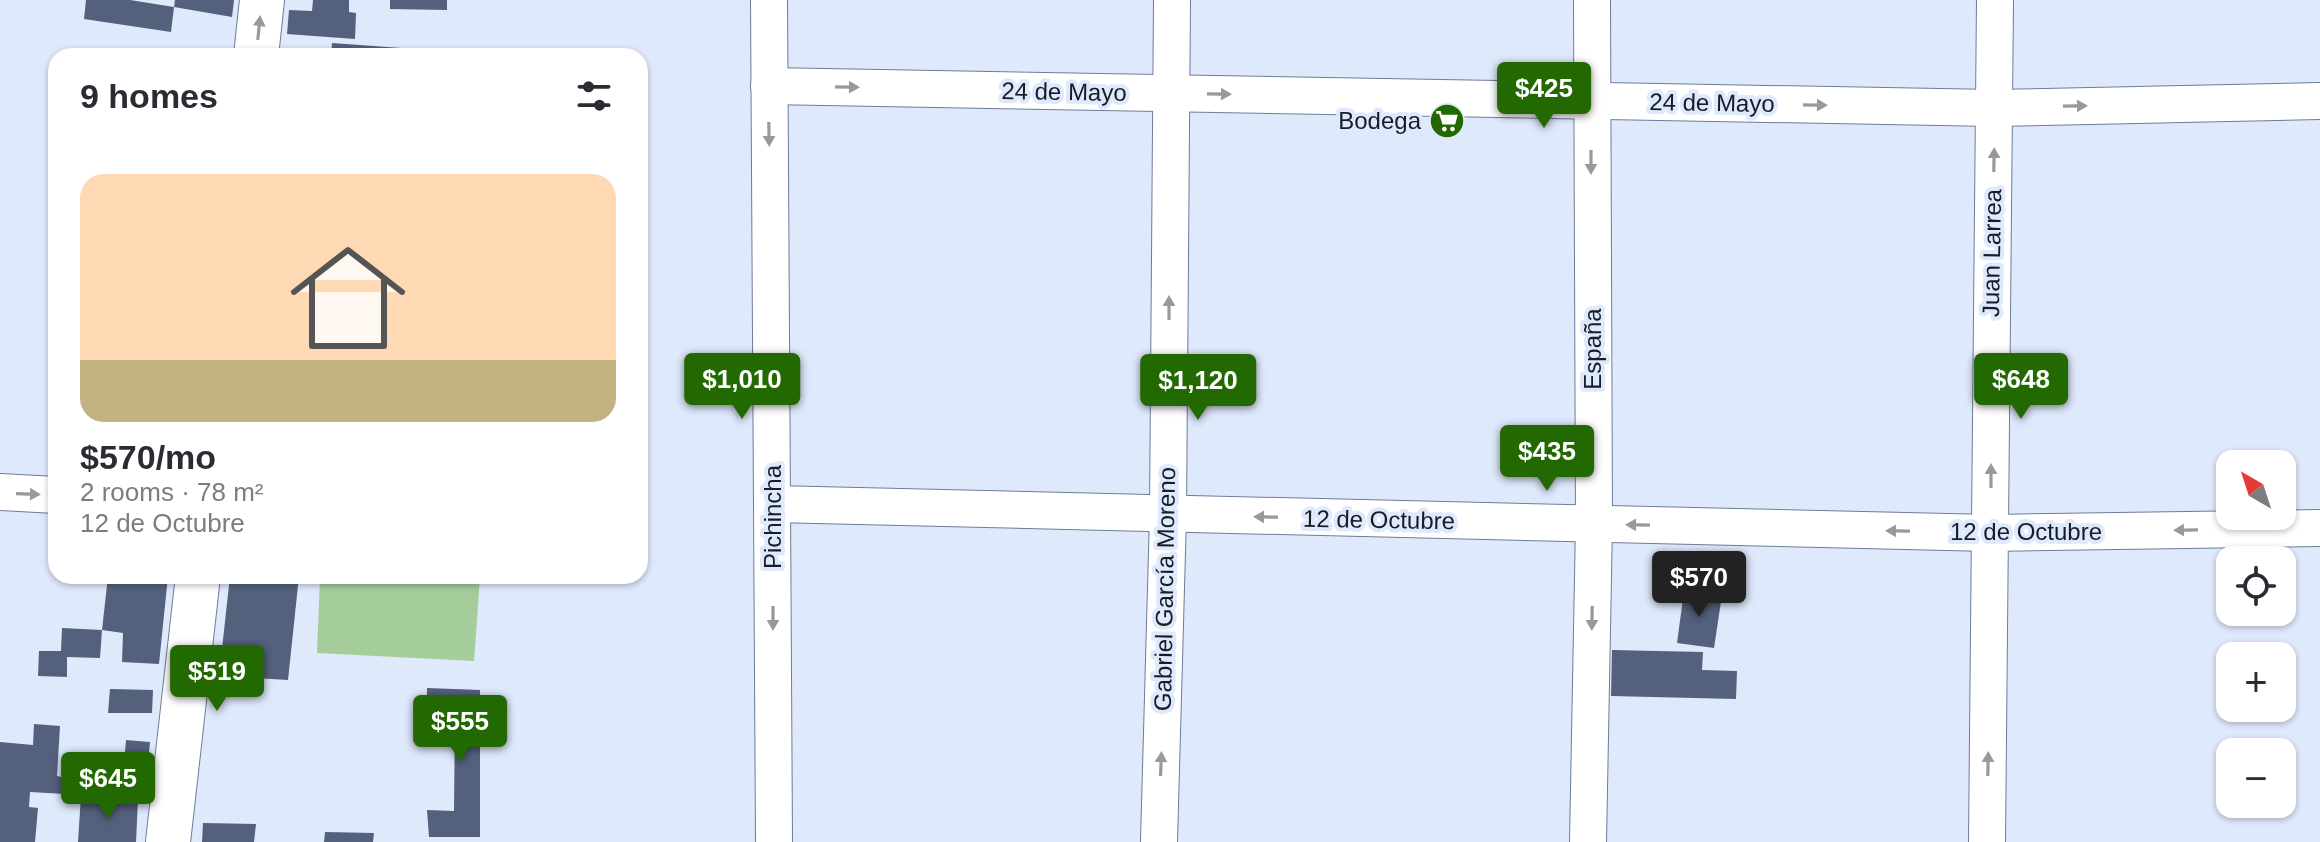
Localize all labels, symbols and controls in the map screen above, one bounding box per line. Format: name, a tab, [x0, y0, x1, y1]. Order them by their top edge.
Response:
one-way arrow	[253, 15, 266, 40]
pin: $425	[1497, 62, 1591, 130]
text: $425	[1515, 73, 1573, 103]
icon: filters	[572, 74, 616, 118]
text: 9 homes	[80, 77, 218, 115]
street label: 24 de Mayo	[1001, 77, 1127, 106]
one-way arrow	[835, 81, 860, 93]
one-way arrow	[1207, 88, 1232, 101]
street label: 24 de Mayo	[1649, 88, 1775, 117]
one-way arrow	[1803, 99, 1828, 111]
one-way arrow	[2063, 100, 2088, 113]
supermarket icon: Bodega	[1428, 102, 1466, 140]
place label: Bodega	[1338, 107, 1422, 134]
one-way arrow	[763, 122, 775, 147]
one-way arrow	[1987, 147, 2000, 172]
one-way arrow	[1585, 150, 1597, 175]
street label: Juan Larrea	[1977, 188, 2006, 317]
icon: home	[276, 226, 420, 370]
one-way arrow	[1163, 295, 1176, 320]
street label: España	[1579, 308, 1606, 390]
pin: $1,010	[677, 353, 807, 421]
pin: $648	[1974, 353, 2068, 421]
pin: $1,120	[1133, 354, 1263, 422]
text: $1,010	[702, 364, 782, 394]
text: $648	[1992, 364, 2050, 394]
text: $1,120	[1158, 365, 1238, 395]
pin: $435	[1500, 425, 1594, 493]
text: $435	[1518, 436, 1576, 466]
text: $570/mo	[80, 438, 216, 476]
north arrow	[2216, 450, 2296, 530]
map controls	[2216, 450, 2296, 818]
one-way arrow	[1985, 463, 1997, 488]
street label: Pichincha	[759, 464, 786, 569]
street label: Gabriel García Moreno	[1149, 467, 1180, 711]
text: 2 rooms · 78 m²	[80, 477, 264, 507]
one-way arrow	[16, 487, 41, 500]
street label: 12 de Octubre	[1303, 505, 1455, 534]
text: 12 de Octubre	[80, 508, 245, 538]
one-way arrow	[1253, 511, 1278, 523]
street label: 12 de Octubre	[1950, 518, 2102, 545]
one-way arrow	[1625, 519, 1650, 532]
one-way arrow	[2173, 524, 2198, 536]
one-way arrow	[1885, 525, 1910, 538]
button: locate	[2216, 546, 2296, 626]
pin: $570	[1652, 551, 1746, 619]
text: $570	[1670, 562, 1728, 592]
one-way arrow	[767, 606, 779, 631]
one-way arrow	[1586, 606, 1599, 631]
button: +	[2216, 642, 2296, 722]
pin: $519	[170, 645, 264, 713]
text: $519	[188, 656, 246, 686]
pin: $555	[413, 695, 507, 763]
text: $555	[431, 706, 489, 736]
button: −	[2216, 738, 2296, 818]
one-way arrow	[1155, 751, 1167, 776]
one-way arrow	[1981, 751, 1994, 776]
pin: $645	[61, 752, 155, 820]
text: $645	[79, 763, 137, 793]

